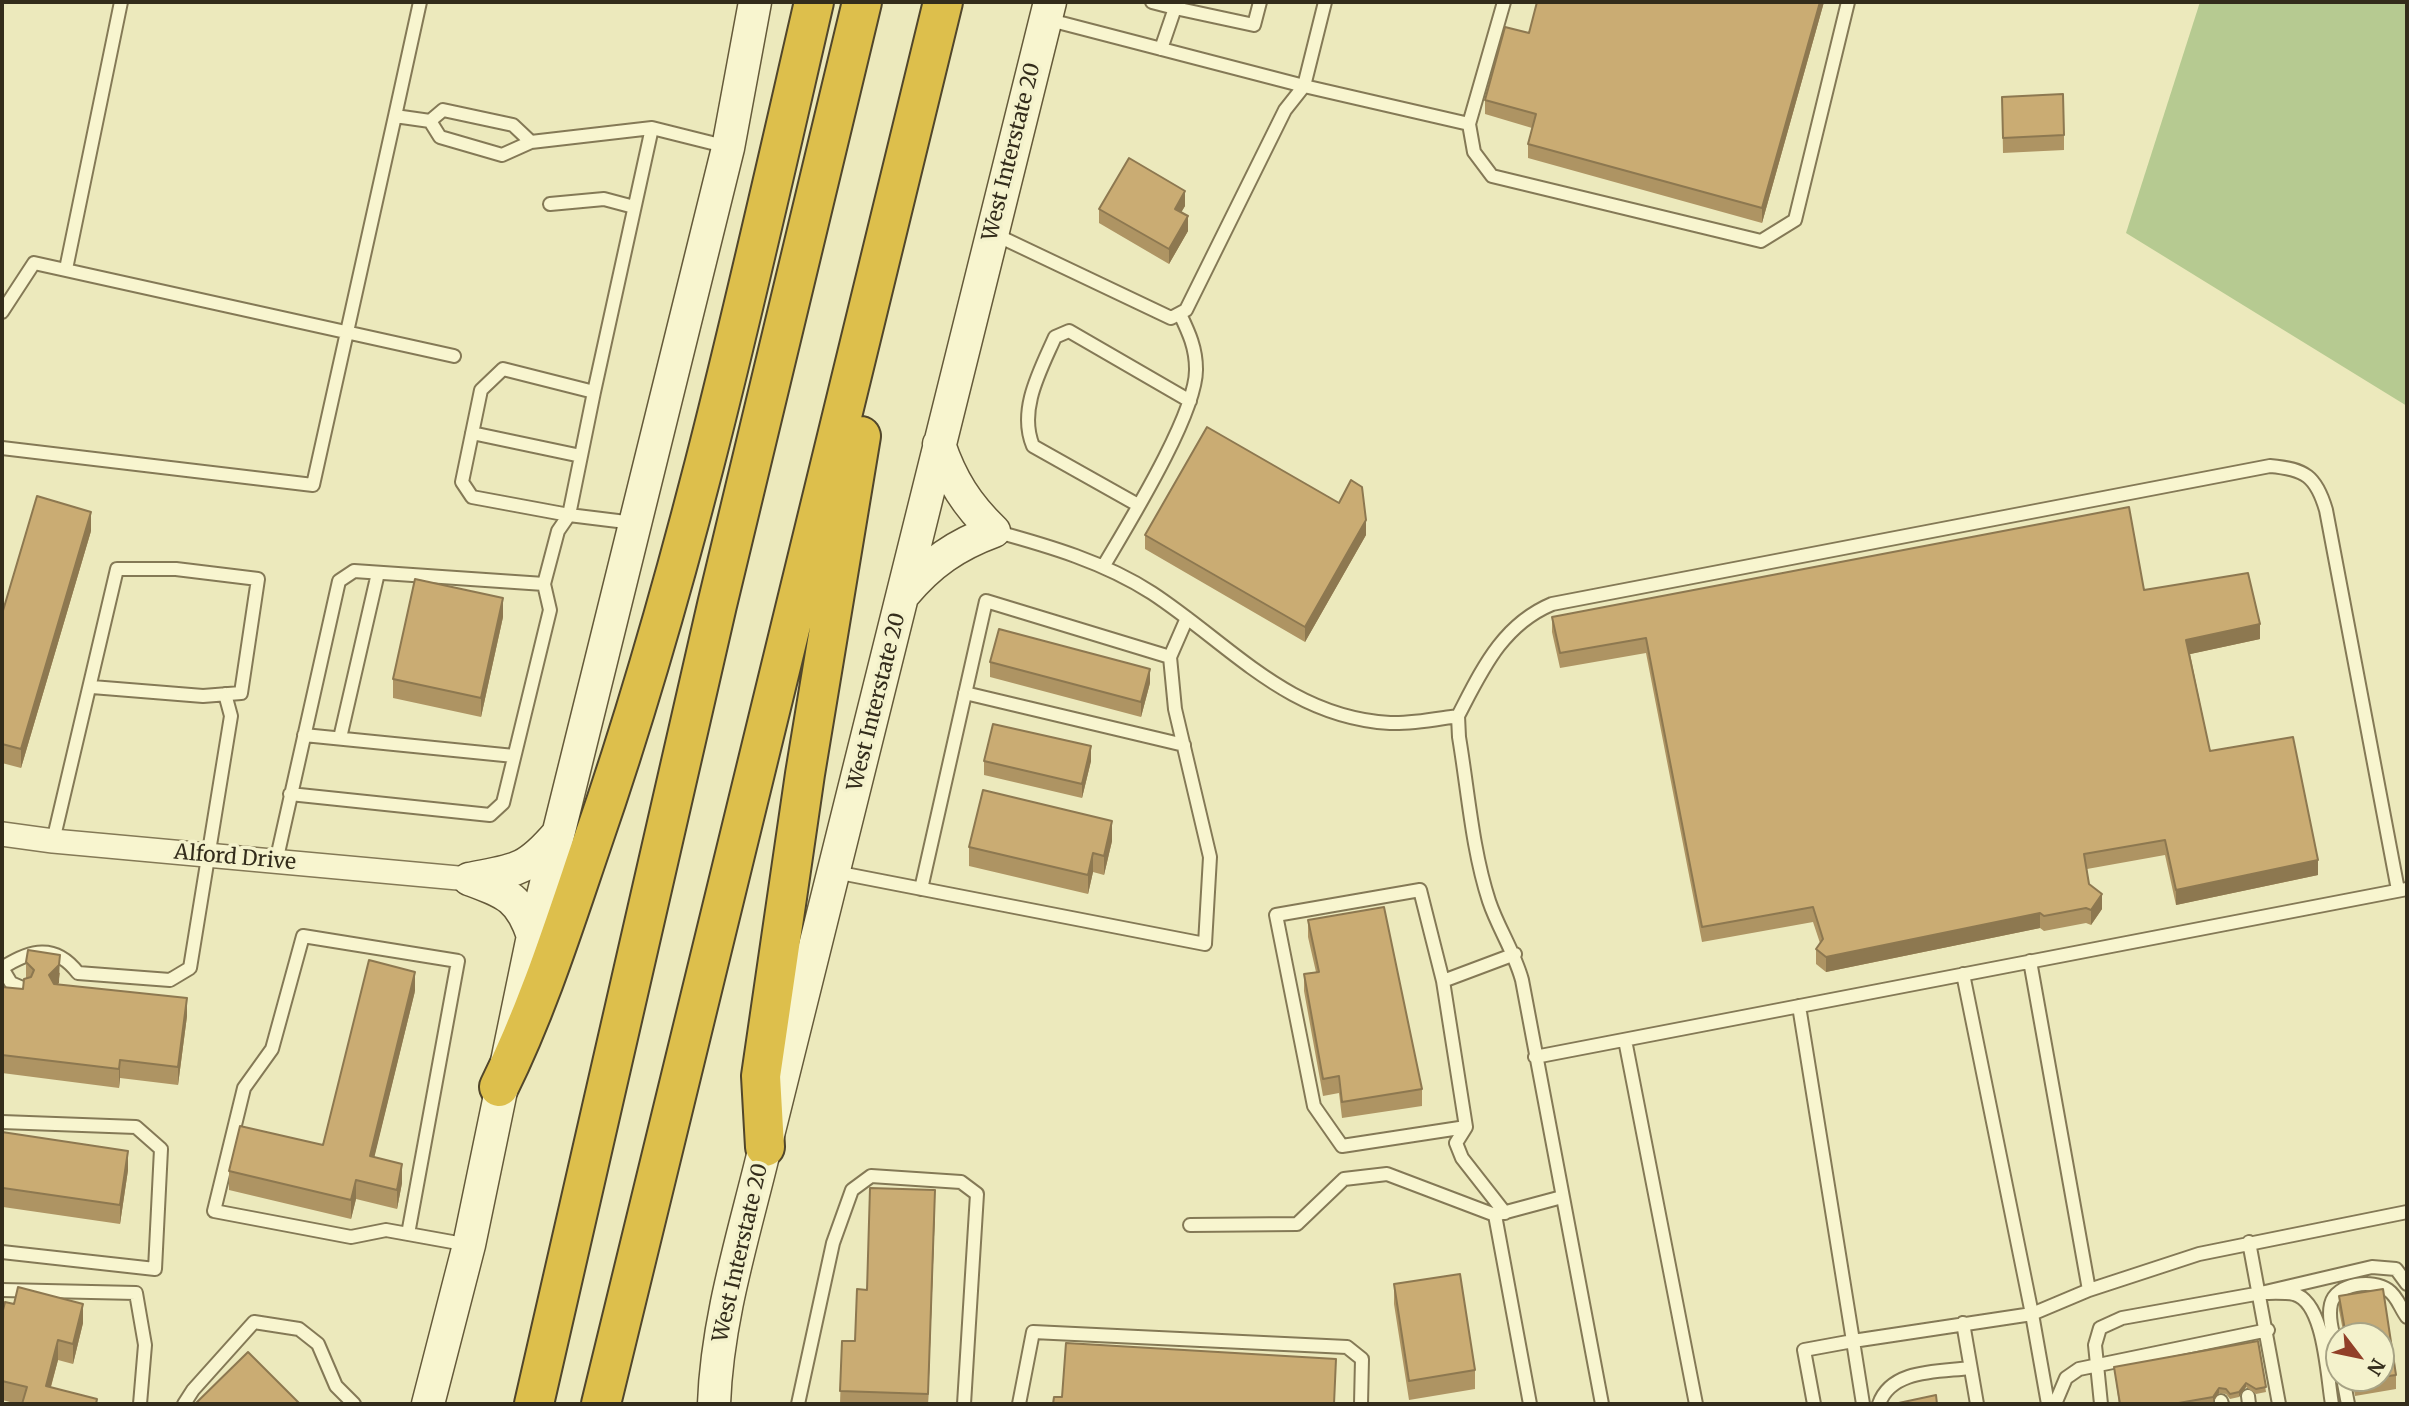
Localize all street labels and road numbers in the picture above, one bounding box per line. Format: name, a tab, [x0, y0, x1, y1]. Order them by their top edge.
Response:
street label: West Interstate 20	[978, 60, 1046, 244]
street label: West Interstate 20	[843, 610, 911, 794]
street label: Alford Drive	[173, 840, 297, 876]
street label: West Interstate 20	[708, 1161, 774, 1345]

